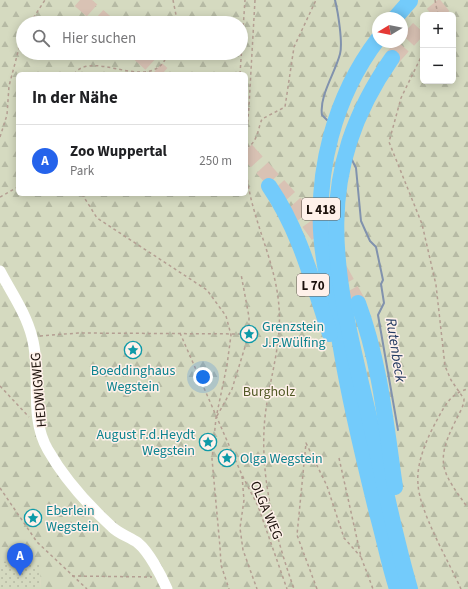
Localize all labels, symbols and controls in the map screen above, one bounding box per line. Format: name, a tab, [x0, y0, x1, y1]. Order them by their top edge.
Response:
north arrow	[372, 12, 408, 48]
map controls	[420, 12, 456, 84]
button: +	[420, 12, 456, 48]
search box	[16, 16, 248, 60]
icon: search	[30, 27, 52, 49]
text: Hier suchen	[62, 28, 136, 49]
button: −	[420, 48, 456, 84]
text: In der Nähe	[32, 86, 118, 110]
text: Zoo Wuppertal	[70, 141, 167, 162]
text: A	[41, 152, 49, 170]
text: 250 m	[199, 152, 232, 170]
text: Park	[70, 162, 94, 180]
road number: L 418	[302, 198, 340, 220]
road number: L 70	[297, 274, 329, 296]
water label: Rutenbeck	[380, 316, 411, 385]
place label: Grenzstein J.P.Wülfing	[262, 317, 326, 353]
place icon: Grenzstein J.P.Wülfing	[239, 324, 259, 344]
place icon: Boeddinghaus Wegstein	[123, 340, 143, 360]
street label: HEDWIGWEG	[26, 352, 52, 428]
place label: Boeddinghaus Wegstein	[91, 361, 175, 397]
your location	[193, 367, 213, 387]
park label: Burgholz	[243, 382, 295, 402]
place label: August F.d.Heydt Wegstein	[96, 425, 195, 461]
place icon: August F.d.Heydt Wegstein	[198, 432, 218, 452]
place icon: Olga Wegstein	[217, 448, 237, 468]
place label: Olga Wegstein	[240, 449, 323, 469]
street label: OLGA WEG	[245, 478, 287, 543]
place label: Eberlein Wegstein	[46, 501, 99, 537]
place icon: Eberlein Wegstein	[23, 508, 43, 528]
pin: A	[7, 543, 33, 576]

